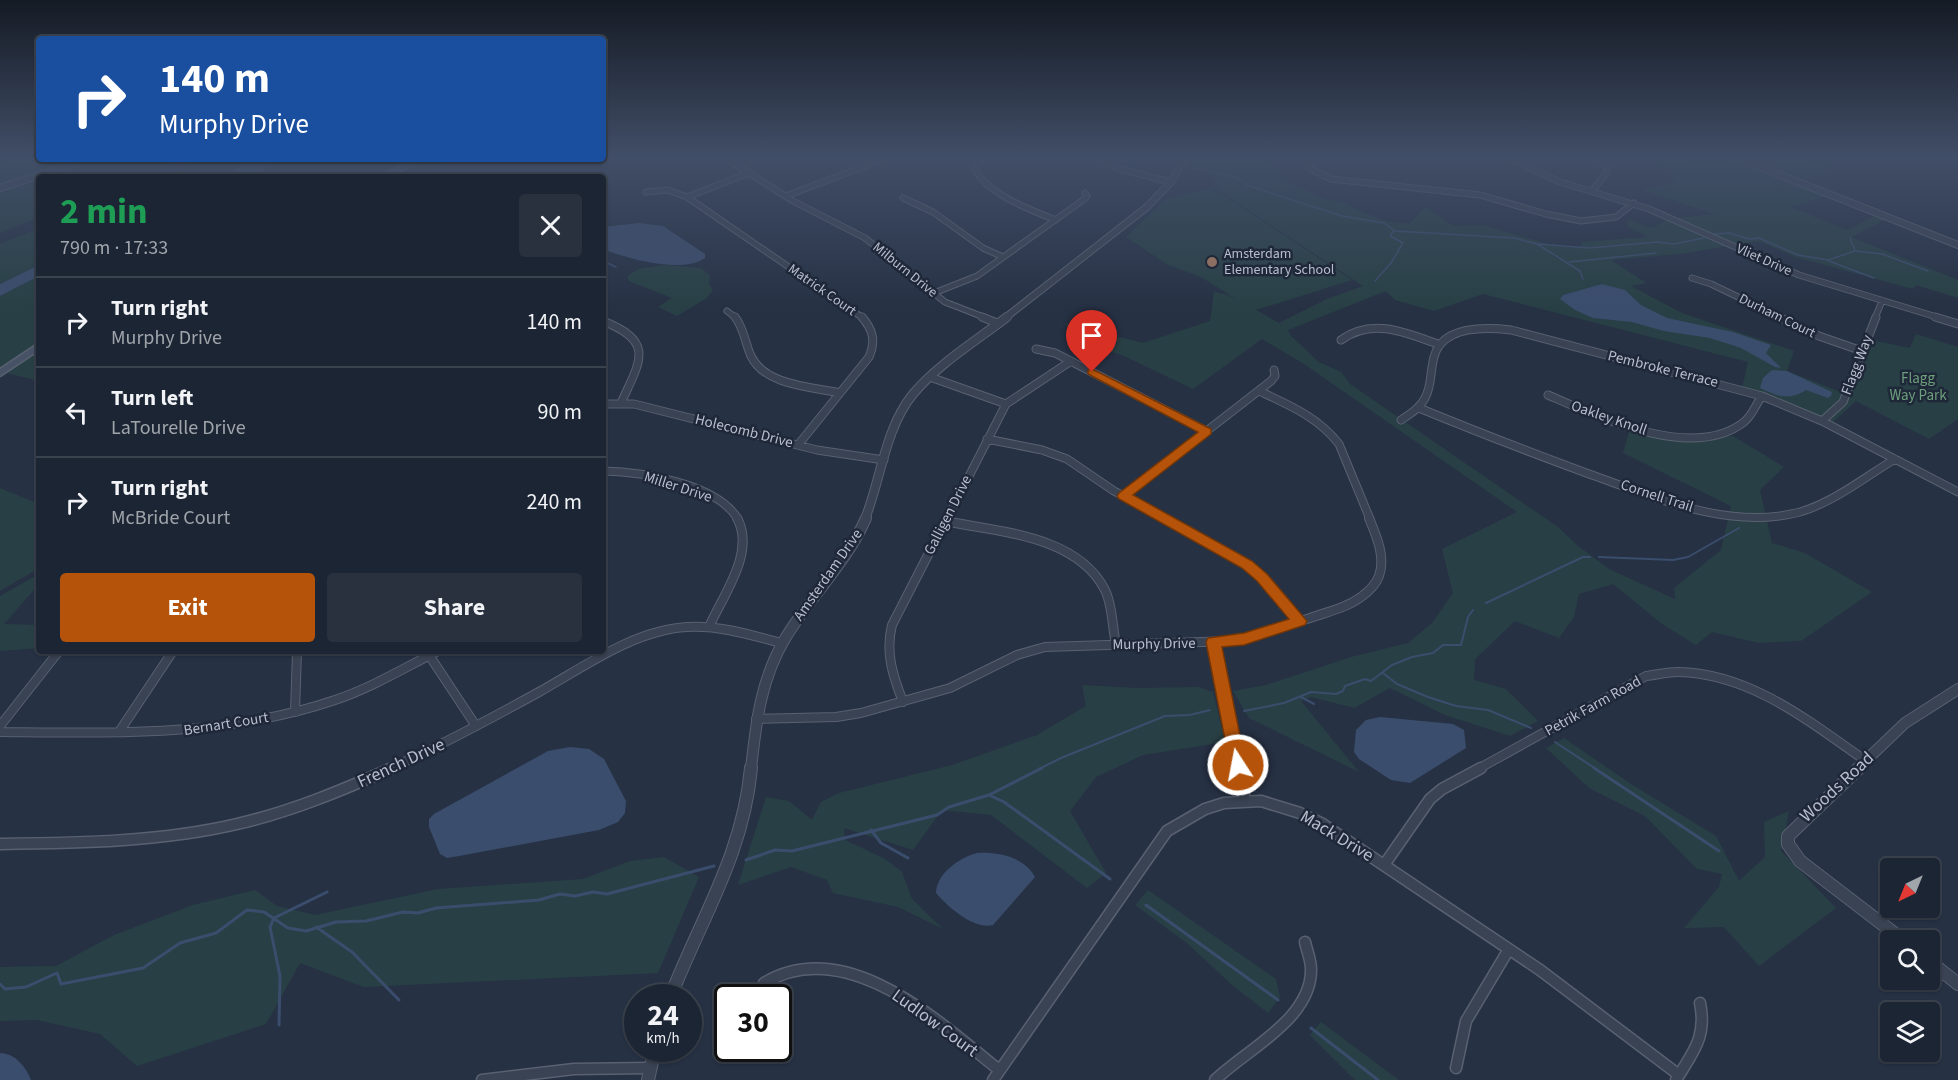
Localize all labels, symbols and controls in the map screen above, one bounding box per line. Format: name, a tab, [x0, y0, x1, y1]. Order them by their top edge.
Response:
text: 140 m	[159, 49, 270, 109]
icon: right	[60, 60, 138, 138]
text: Murphy Drive	[159, 105, 309, 144]
text: 2 min	[60, 186, 148, 237]
button: close	[519, 194, 582, 257]
text: 790 m · 17:33	[60, 234, 168, 262]
street label: Milburn Drive	[868, 238, 942, 302]
street label: Vliet Drive	[1733, 239, 1795, 281]
place label: Amsterdam Elementary School	[1224, 244, 1335, 280]
marker: Amsterdam Elementary School	[1205, 255, 1219, 269]
street label: Matrick Court	[784, 259, 860, 321]
street label: Durham Court	[1735, 289, 1819, 343]
text: Turn right	[111, 292, 208, 324]
icon: right	[60, 306, 93, 339]
text: 140 m	[527, 306, 582, 338]
pin	[1066, 310, 1117, 372]
icon: arrive	[1075, 319, 1108, 352]
text: Murphy Drive	[111, 324, 222, 352]
street label: Flagg Way	[1836, 332, 1878, 398]
street label: Pembroke Terrace	[1606, 345, 1720, 393]
park label: Flagg Way Park	[1889, 368, 1947, 406]
text: Turn left	[111, 382, 193, 414]
street label: Oakley Knoll	[1568, 395, 1650, 441]
icon: left	[60, 396, 93, 429]
text: 90 m	[537, 396, 582, 428]
street label: Holecomb Drive	[693, 409, 795, 453]
text: LaTourelle Drive	[111, 414, 246, 442]
street label: Miller Drive	[641, 466, 715, 508]
text: Turn right	[111, 472, 208, 504]
street label: Galligen Drive	[919, 472, 977, 558]
street label: Cornell Trail	[1618, 474, 1696, 518]
icon: right	[60, 486, 93, 519]
text: 240 m	[527, 486, 582, 518]
text: McBride Court	[111, 504, 230, 532]
street label: Amsterdam Drive	[788, 525, 868, 625]
button: Exit	[60, 573, 315, 642]
button: Share	[327, 573, 582, 642]
street label: Murphy Drive	[1112, 633, 1196, 655]
street label: Petrik Farm Road	[1541, 671, 1645, 741]
street label: Bernart Court	[182, 707, 270, 741]
street label: French Drive	[353, 732, 449, 794]
position arrow	[1206, 733, 1270, 797]
street label: Woods Road	[1794, 746, 1880, 828]
street label: Mack Drive	[1295, 804, 1379, 868]
north arrow	[1880, 858, 1940, 918]
map controls	[1880, 858, 1940, 1062]
button: search	[1880, 930, 1940, 990]
street label: Ludlow Court	[887, 983, 983, 1063]
speed limit sign: 30	[714, 984, 792, 1062]
text: 24	[647, 994, 679, 1037]
button: layers	[1880, 1002, 1940, 1062]
text: km/h	[646, 1028, 680, 1049]

